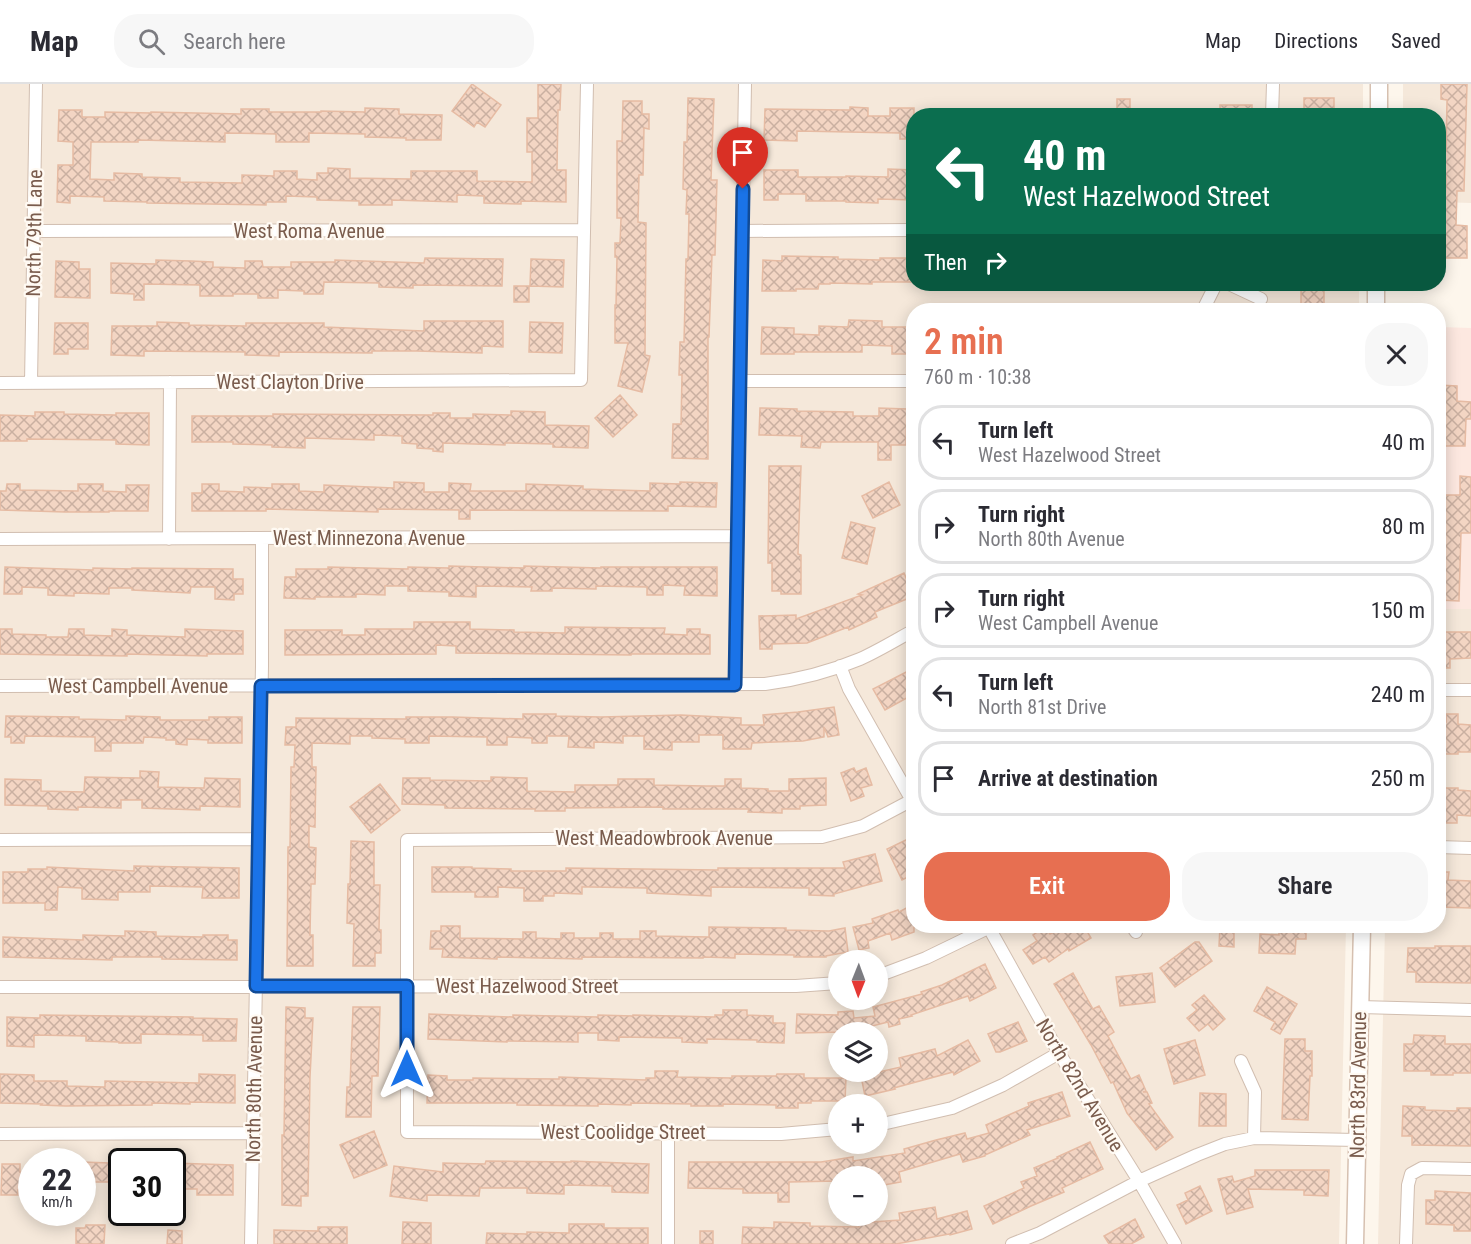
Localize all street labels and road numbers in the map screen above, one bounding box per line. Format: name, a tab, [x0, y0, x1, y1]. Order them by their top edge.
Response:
street label: North 79th Lane	[21, 169, 47, 297]
street label: West Roma Avenue	[233, 219, 385, 243]
street label: West Clayton Drive	[216, 370, 364, 394]
street label: West Minnezona Avenue	[273, 526, 465, 550]
street label: West Campbell Avenue	[48, 674, 228, 698]
street label: West Meadowbrook Avenue	[555, 826, 773, 850]
street label: West Hazelwood Street	[436, 974, 619, 998]
street label: North 83rd Avenue	[1345, 1011, 1371, 1159]
street label: North 82nd Avenue	[1031, 1014, 1129, 1156]
street label: North 80th Avenue	[241, 1015, 267, 1163]
street label: West Coolidge Street	[540, 1120, 706, 1144]

